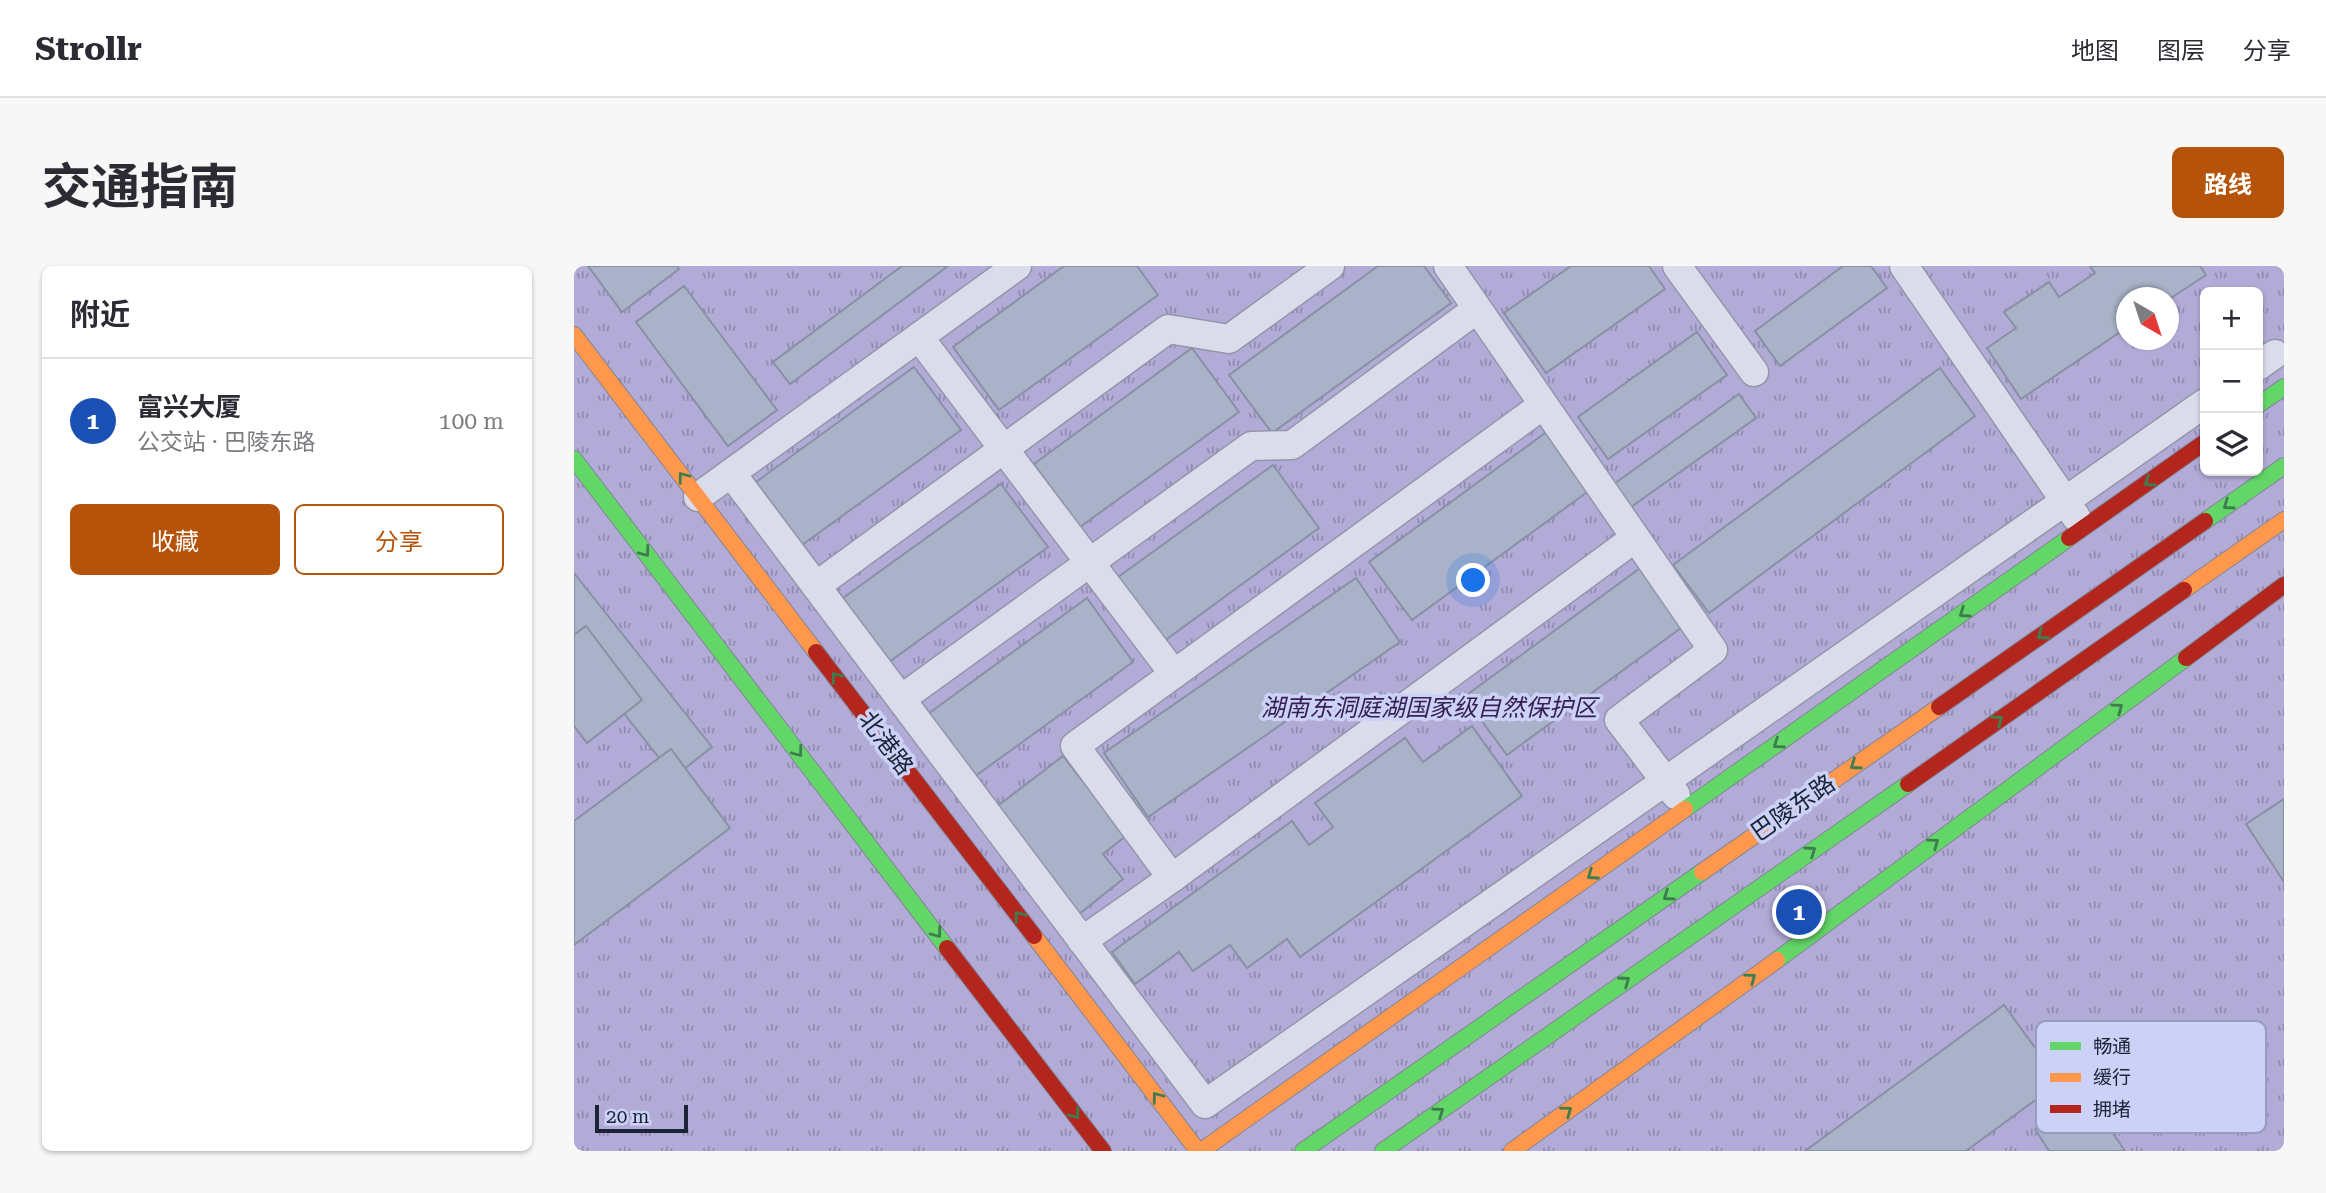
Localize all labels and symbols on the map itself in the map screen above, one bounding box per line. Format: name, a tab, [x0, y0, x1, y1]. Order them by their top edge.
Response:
north arrow	[2116, 287, 2179, 350]
one-way arrow	[678, 472, 691, 485]
one-way arrow	[2144, 474, 2157, 487]
one-way arrow	[2223, 497, 2236, 509]
one-way arrow	[637, 545, 650, 557]
your location	[1456, 563, 1490, 597]
one-way arrow	[1959, 605, 1972, 617]
one-way arrow	[2036, 627, 2049, 640]
one-way arrow	[831, 672, 844, 685]
park label: 湖南东洞庭湖国家级自然保护区	[1261, 694, 1600, 722]
one-way arrow	[2110, 704, 2122, 716]
street label: 北港路	[853, 706, 919, 780]
one-way arrow	[1990, 716, 2003, 728]
one-way arrow	[1773, 736, 1786, 748]
one-way arrow	[790, 745, 803, 757]
one-way arrow	[1850, 757, 1863, 770]
street label: 巴陵东路	[1746, 769, 1840, 847]
one-way arrow	[1927, 839, 1939, 851]
one-way arrow	[1803, 847, 1816, 859]
one-way arrow	[1587, 867, 1600, 879]
pin: 1	[1776, 886, 1822, 938]
one-way arrow	[1663, 888, 1676, 900]
one-way arrow	[1014, 911, 1027, 924]
one-way arrow	[928, 925, 941, 938]
one-way arrow	[1743, 974, 1756, 986]
one-way arrow	[1617, 977, 1630, 989]
legend	[2036, 1021, 2266, 1133]
text: 畅通	[2093, 1035, 2131, 1058]
text: 缓行	[2093, 1066, 2131, 1089]
one-way arrow	[1152, 1092, 1165, 1105]
text: 拥堵	[2093, 1098, 2131, 1121]
scale bar	[595, 1102, 688, 1134]
one-way arrow	[1066, 1106, 1079, 1119]
one-way arrow	[1559, 1107, 1572, 1119]
one-way arrow	[1431, 1108, 1444, 1120]

